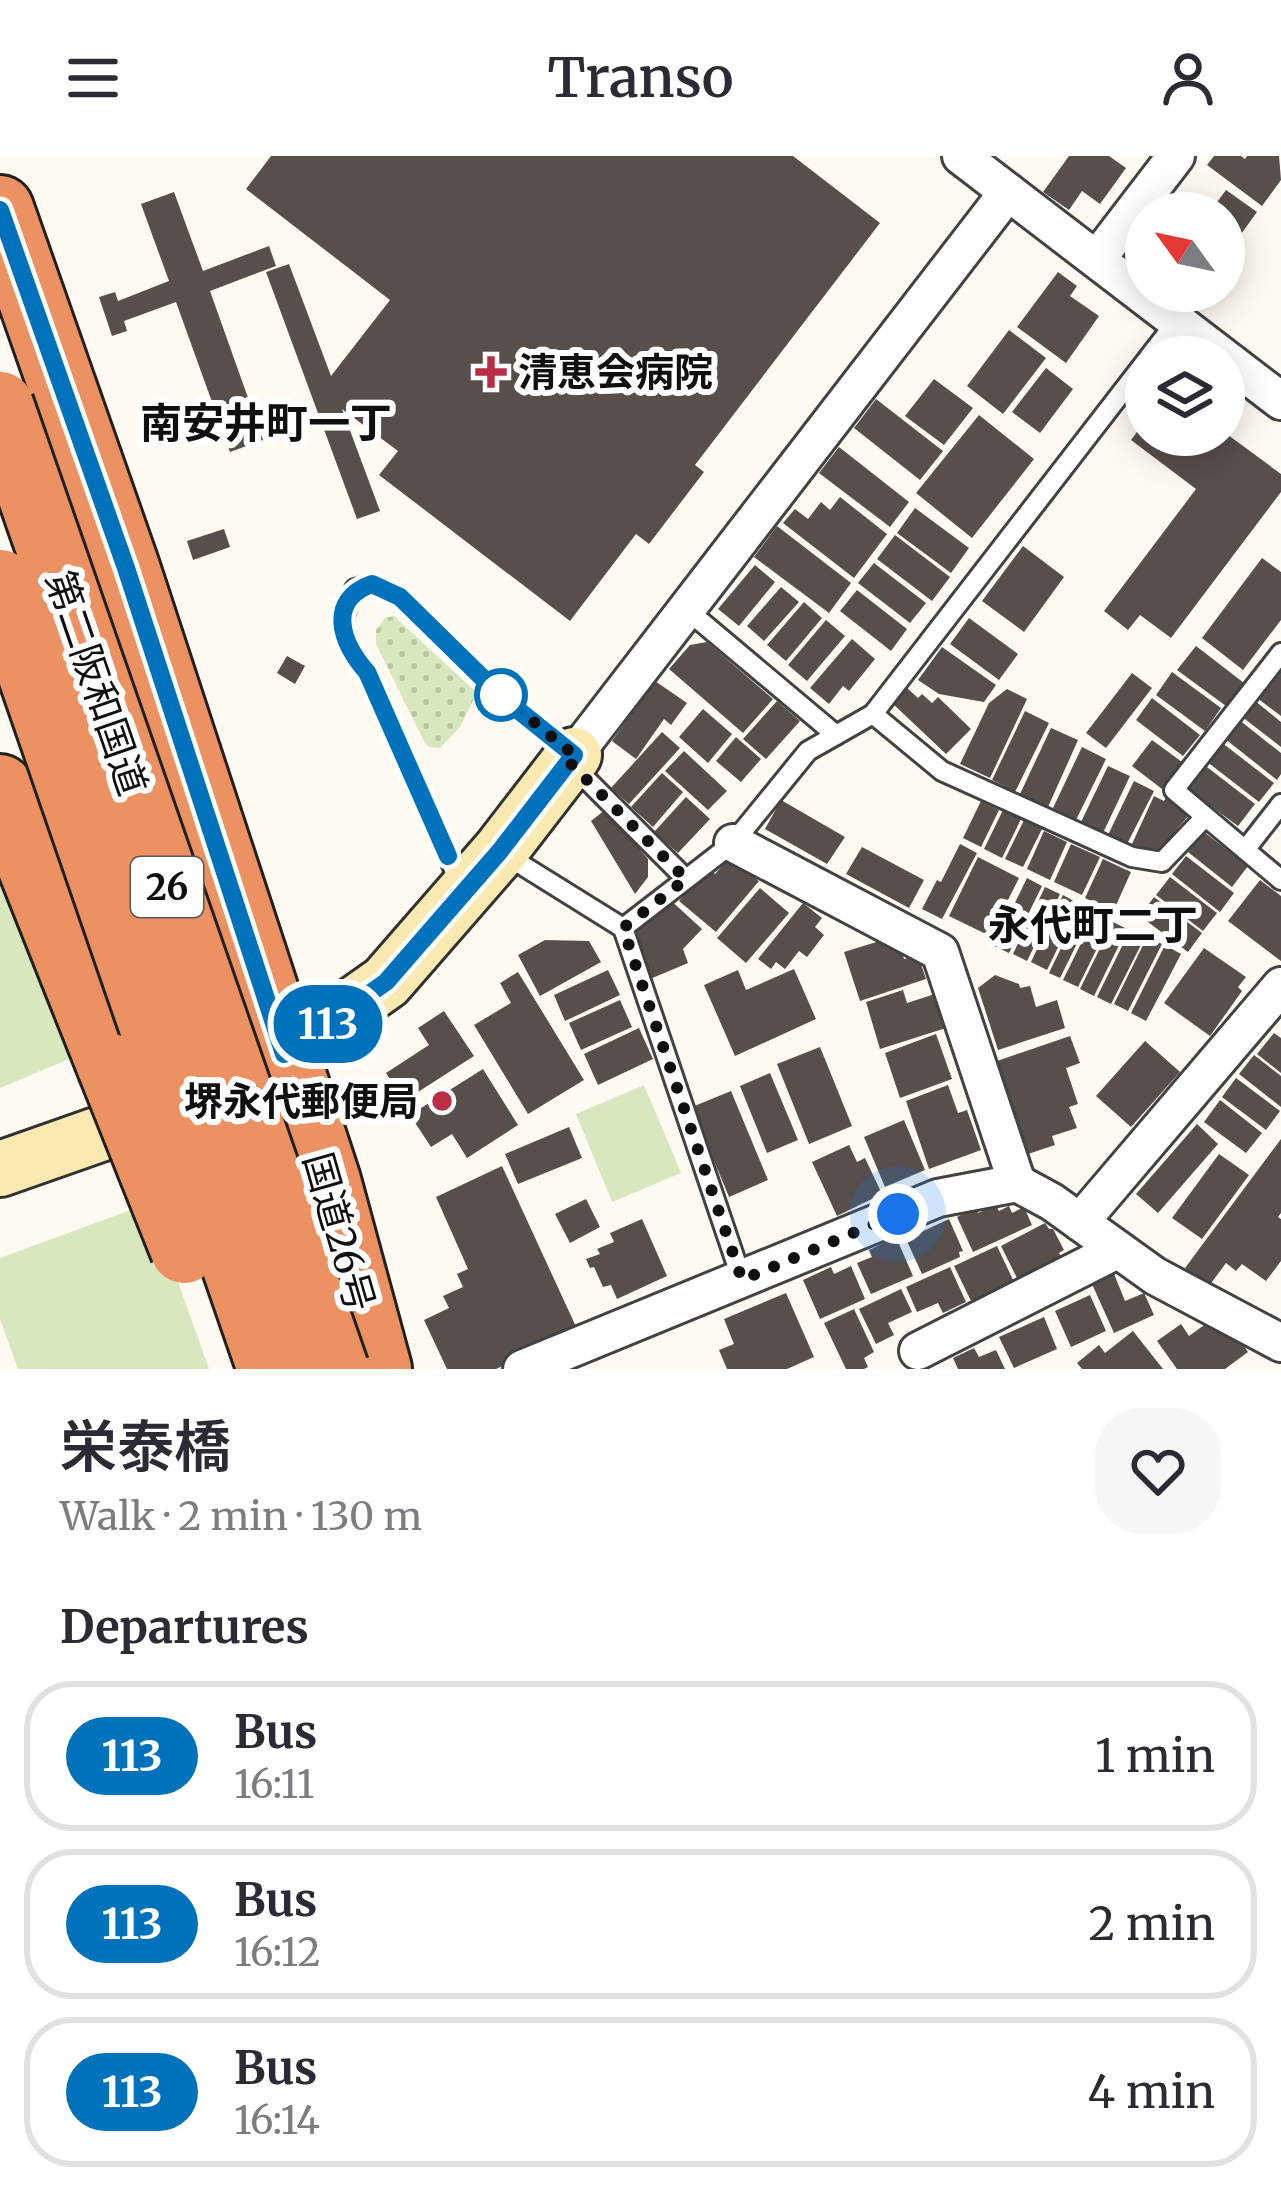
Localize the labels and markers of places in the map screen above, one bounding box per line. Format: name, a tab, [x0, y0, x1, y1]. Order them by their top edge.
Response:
place label: 清恵会病院	[518, 348, 713, 397]
marker: 清恵会病院	[475, 356, 507, 388]
unlabelled marker	[476, 670, 526, 720]
place label: 堺永代郵便局	[184, 1077, 418, 1126]
marker: 堺永代郵便局	[429, 1088, 455, 1114]

